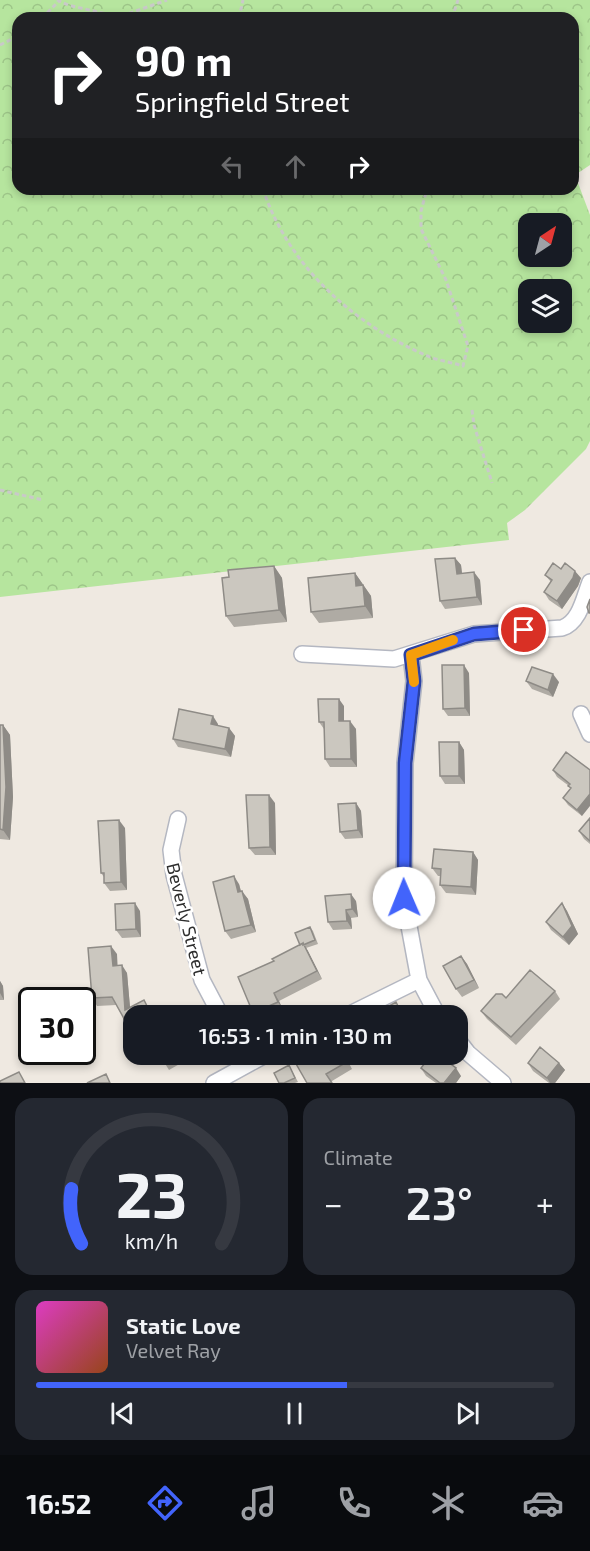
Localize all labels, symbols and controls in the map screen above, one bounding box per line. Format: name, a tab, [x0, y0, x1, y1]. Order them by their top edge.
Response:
text: 90 m	[135, 34, 232, 84]
icon: right	[36, 36, 114, 114]
text: Springfield Street	[135, 85, 350, 117]
icon: left	[216, 150, 249, 183]
icon: ahead	[279, 150, 312, 183]
icon: right	[342, 150, 375, 183]
north arrow	[518, 213, 572, 267]
map controls	[518, 213, 572, 333]
button: layers	[518, 279, 572, 333]
pin	[498, 604, 549, 655]
icon: arrive	[507, 613, 540, 646]
street label: Beverly Street	[162, 860, 212, 978]
position arrow	[372, 866, 436, 930]
speed limit sign: 30	[18, 987, 96, 1065]
text: 16:53 · 1 min · 130 m	[199, 1022, 392, 1048]
text: Climate	[324, 1145, 393, 1169]
text: 23	[115, 1156, 187, 1231]
text: 23°	[406, 1175, 473, 1229]
text: −	[324, 1183, 343, 1223]
text: +	[536, 1183, 554, 1223]
text: km/h	[125, 1228, 178, 1253]
text: Static Love	[126, 1312, 241, 1338]
text: Velvet Ray	[126, 1338, 221, 1362]
icon: previous	[106, 1397, 139, 1430]
icon: pause	[278, 1397, 311, 1430]
icon: next	[451, 1397, 484, 1430]
icon: directions	[144, 1482, 186, 1524]
icon: music	[238, 1482, 280, 1524]
icon: phone	[333, 1482, 375, 1524]
icon: climate	[427, 1482, 469, 1524]
icon: car	[522, 1482, 564, 1524]
text: 16:52	[26, 1487, 91, 1519]

